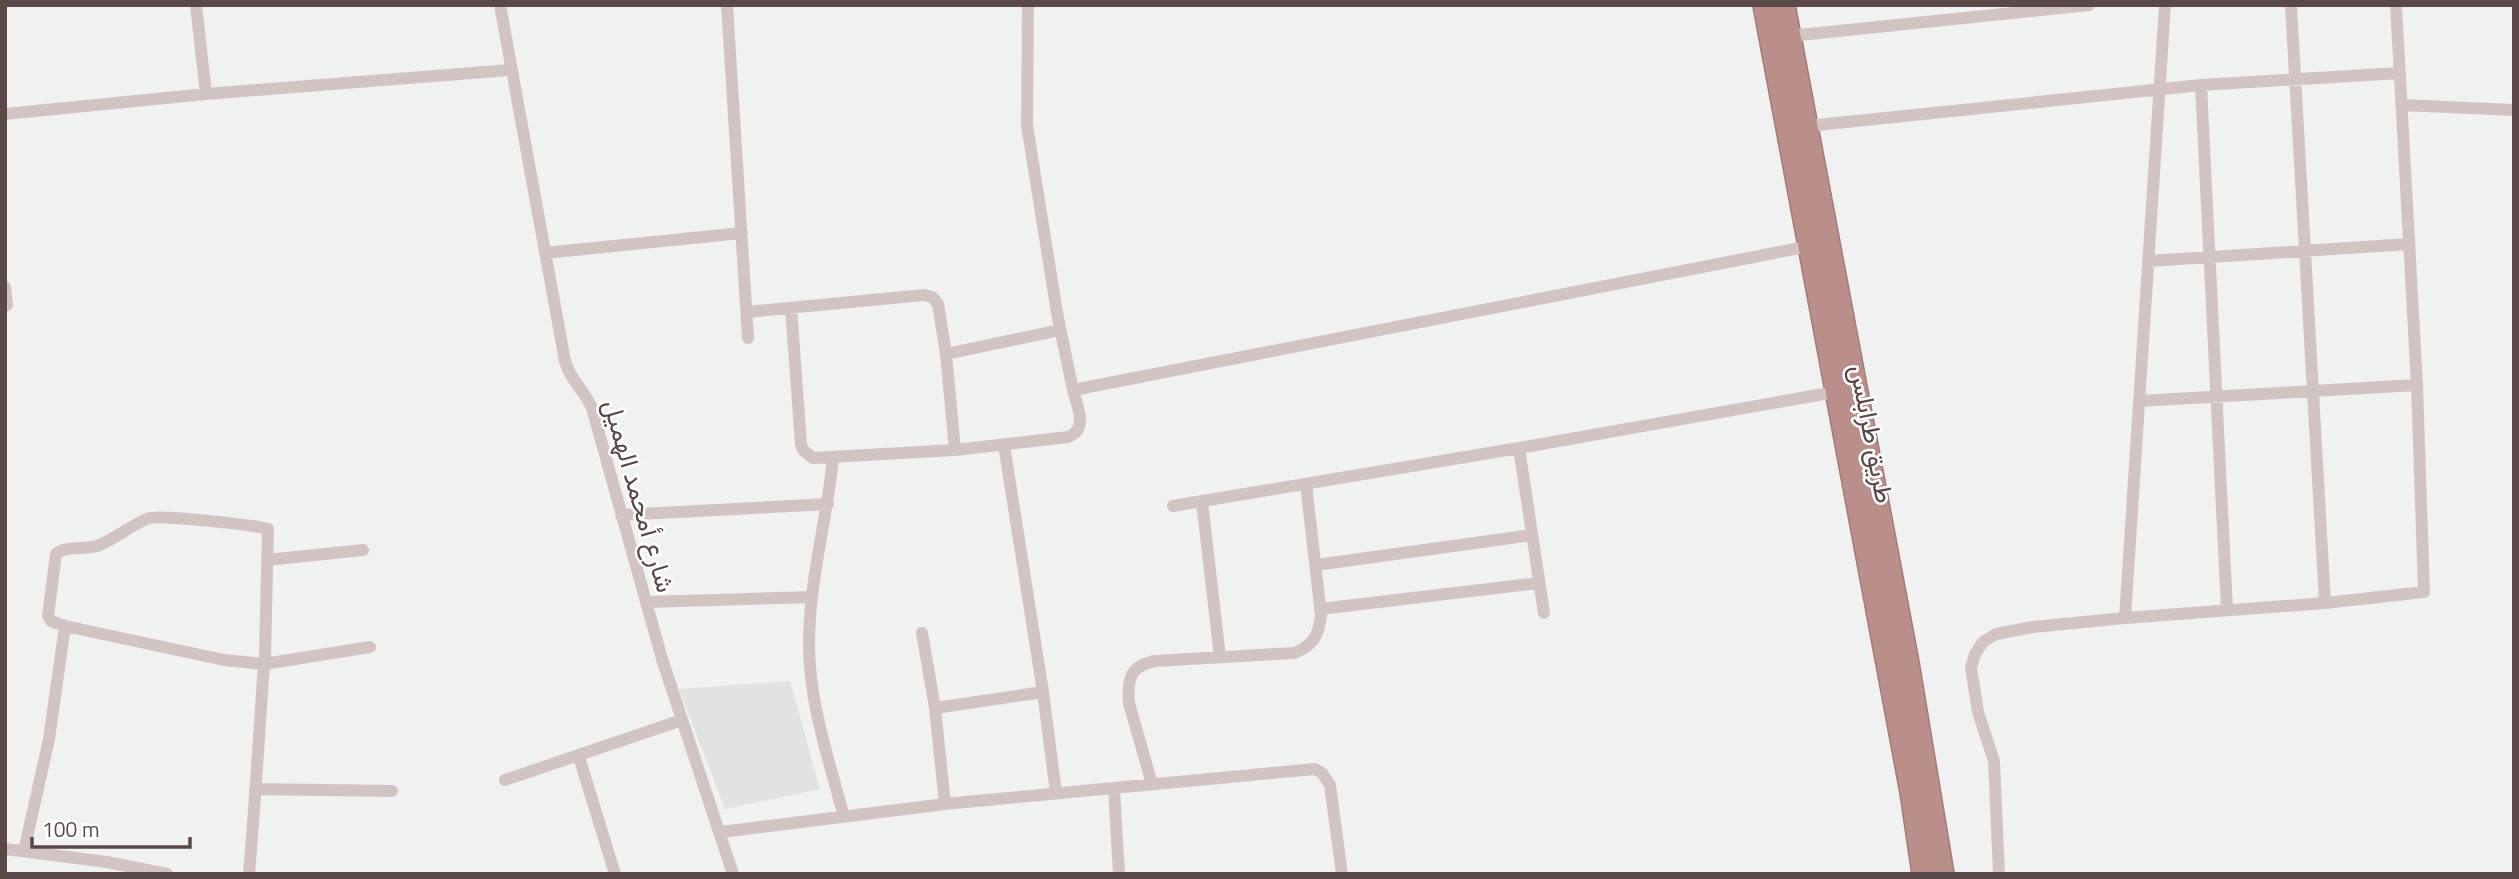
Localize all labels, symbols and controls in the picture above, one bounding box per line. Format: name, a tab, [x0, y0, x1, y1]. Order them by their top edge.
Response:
street label: طريق طرابلس	[1840, 361, 1905, 506]
street label: شارع أمحمد الهميل	[593, 395, 686, 597]
scale bar	[32, 806, 189, 850]
text: 100 m	[42, 813, 99, 845]

